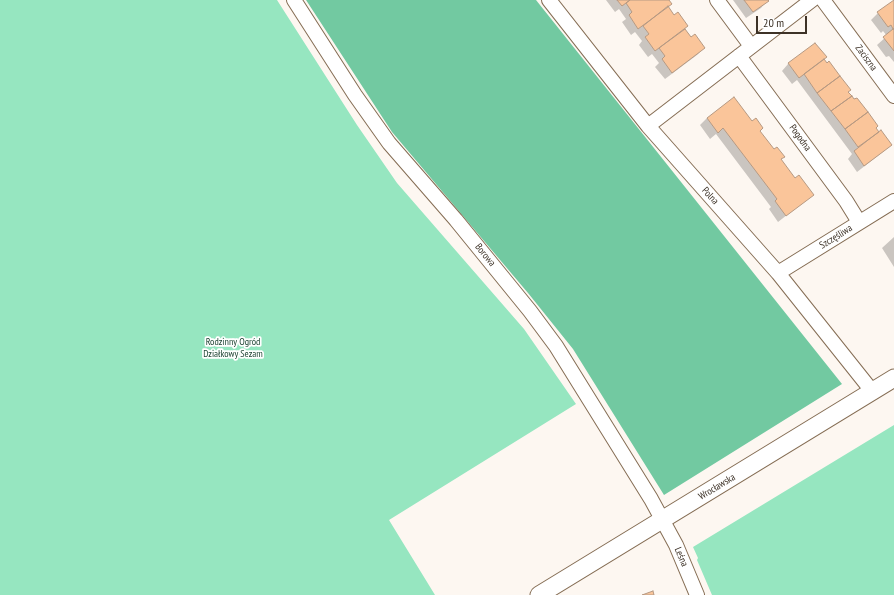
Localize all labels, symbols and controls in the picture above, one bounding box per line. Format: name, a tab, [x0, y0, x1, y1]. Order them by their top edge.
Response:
scale bar	[758, 8, 809, 34]
text: 20 m	[763, 15, 784, 30]
street label: Zaciszna	[853, 43, 879, 73]
street label: Pogodna	[786, 122, 814, 154]
street label: Polna	[699, 185, 721, 207]
street label: Szczęśliwa	[817, 222, 855, 252]
street label: Borowa	[472, 241, 498, 269]
park label: Rodzinny Ogród Działkowy Sezam	[203, 336, 263, 360]
street label: Wrocławska	[697, 471, 737, 503]
street label: Leśna	[672, 546, 690, 568]

